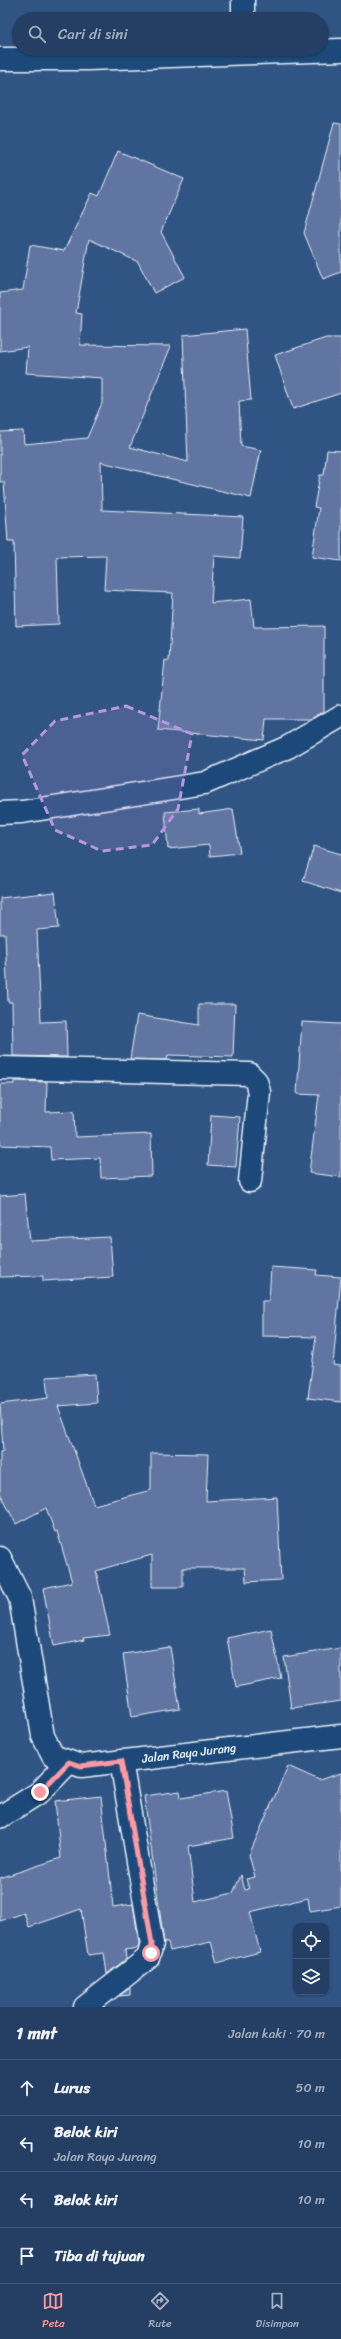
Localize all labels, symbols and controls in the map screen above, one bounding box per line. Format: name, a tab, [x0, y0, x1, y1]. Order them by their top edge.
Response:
search box	[12, 12, 329, 56]
text: Cari di sini	[58, 21, 128, 47]
icon: search	[26, 23, 48, 45]
street label: Jalan Raya Jurang	[140, 1736, 237, 1770]
route end	[31, 1783, 49, 1801]
map controls	[293, 1923, 329, 1995]
button: locate	[293, 1923, 329, 1959]
route start	[142, 1944, 160, 1962]
button: layers	[293, 1959, 329, 1995]
text: 1 mnt	[16, 2018, 57, 2048]
text: Jalan kaki · 70 m	[229, 2022, 325, 2045]
text: Lurus	[54, 2075, 90, 2101]
text: 50 m	[295, 2076, 325, 2099]
icon: ahead	[16, 2077, 38, 2099]
text: Belok kiri	[54, 2119, 117, 2145]
text: 10 m	[298, 2132, 325, 2155]
icon: left	[16, 2133, 38, 2155]
text: Jalan Raya Jurang	[54, 2145, 157, 2168]
text: Belok kiri	[54, 2187, 117, 2213]
text: 10 m	[298, 2188, 325, 2211]
icon: left	[16, 2189, 38, 2211]
text: Tiba di tujuan	[54, 2243, 145, 2269]
icon: arrive	[16, 2245, 38, 2267]
tab: Peta	[42, 2290, 65, 2333]
tab: Rute	[149, 2290, 172, 2333]
tab: Disimpan	[256, 2290, 299, 2333]

